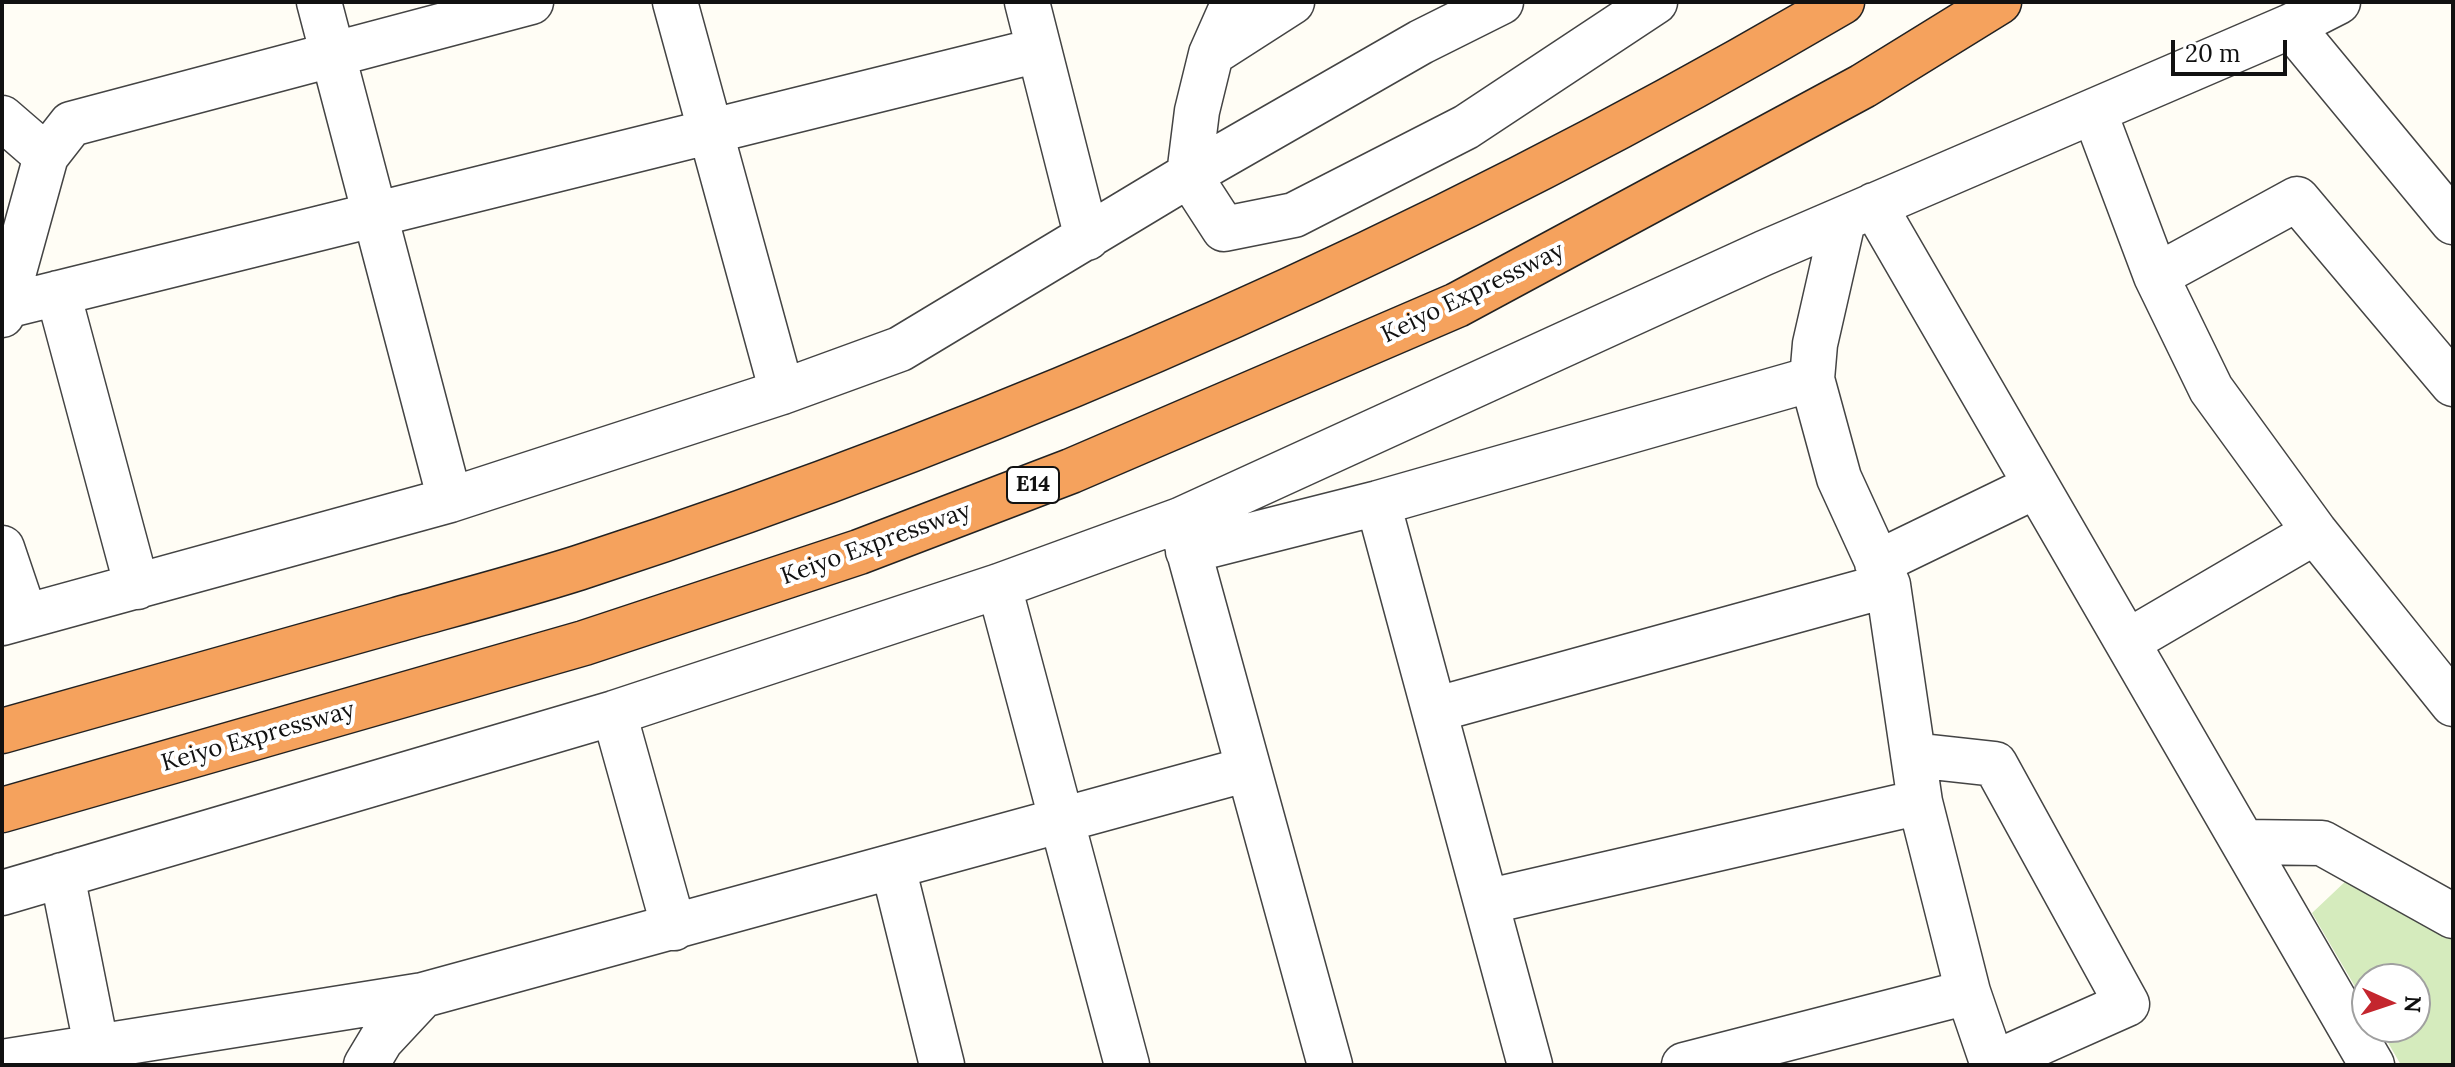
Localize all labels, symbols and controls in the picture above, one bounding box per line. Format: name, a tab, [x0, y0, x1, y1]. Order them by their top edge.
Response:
scale bar	[2175, 24, 2291, 74]
text: 20 m	[2185, 38, 2241, 69]
street label: Keiyo Expressway	[1377, 236, 1569, 350]
road number: E14	[1007, 467, 1059, 503]
street label: Keiyo Expressway	[777, 496, 975, 592]
street label: Keiyo Expressway	[158, 696, 358, 778]
north arrow	[2351, 963, 2431, 1043]
text: N	[2399, 995, 2427, 1013]

